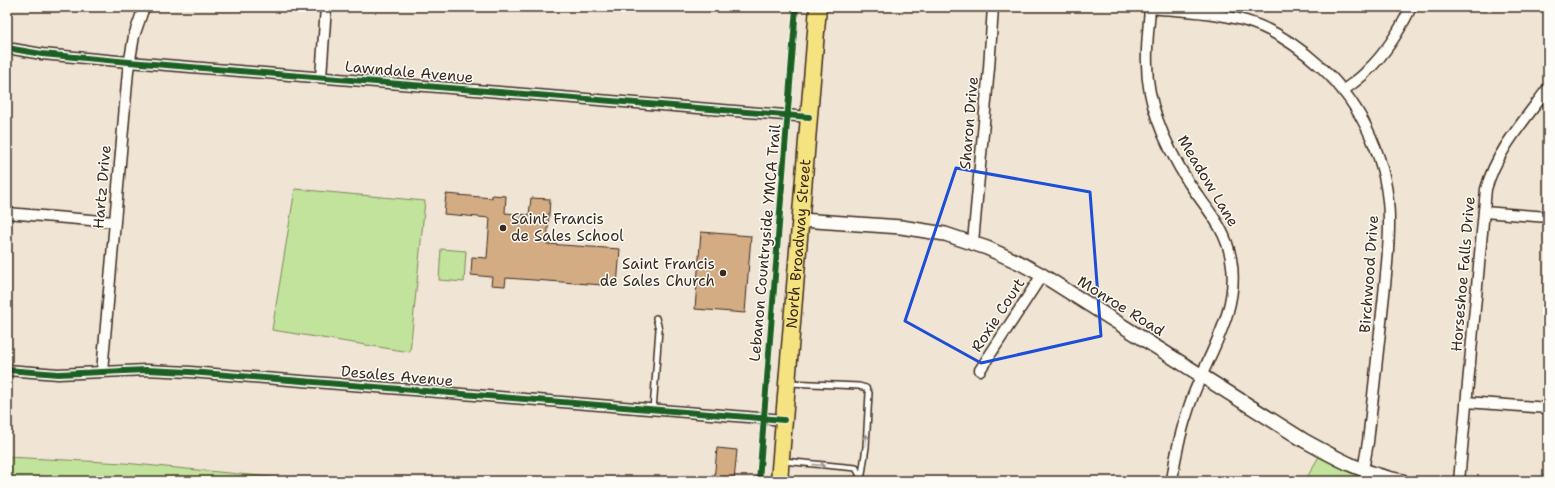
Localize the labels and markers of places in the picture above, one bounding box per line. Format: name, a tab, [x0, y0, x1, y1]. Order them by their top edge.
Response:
place label: Saint Francis de Sales School	[511, 209, 624, 246]
marker: Saint Francis de Sales School	[498, 223, 508, 233]
place label: Saint Francis de Sales Church	[600, 254, 715, 291]
marker: Saint Francis de Sales Church	[718, 268, 728, 278]

